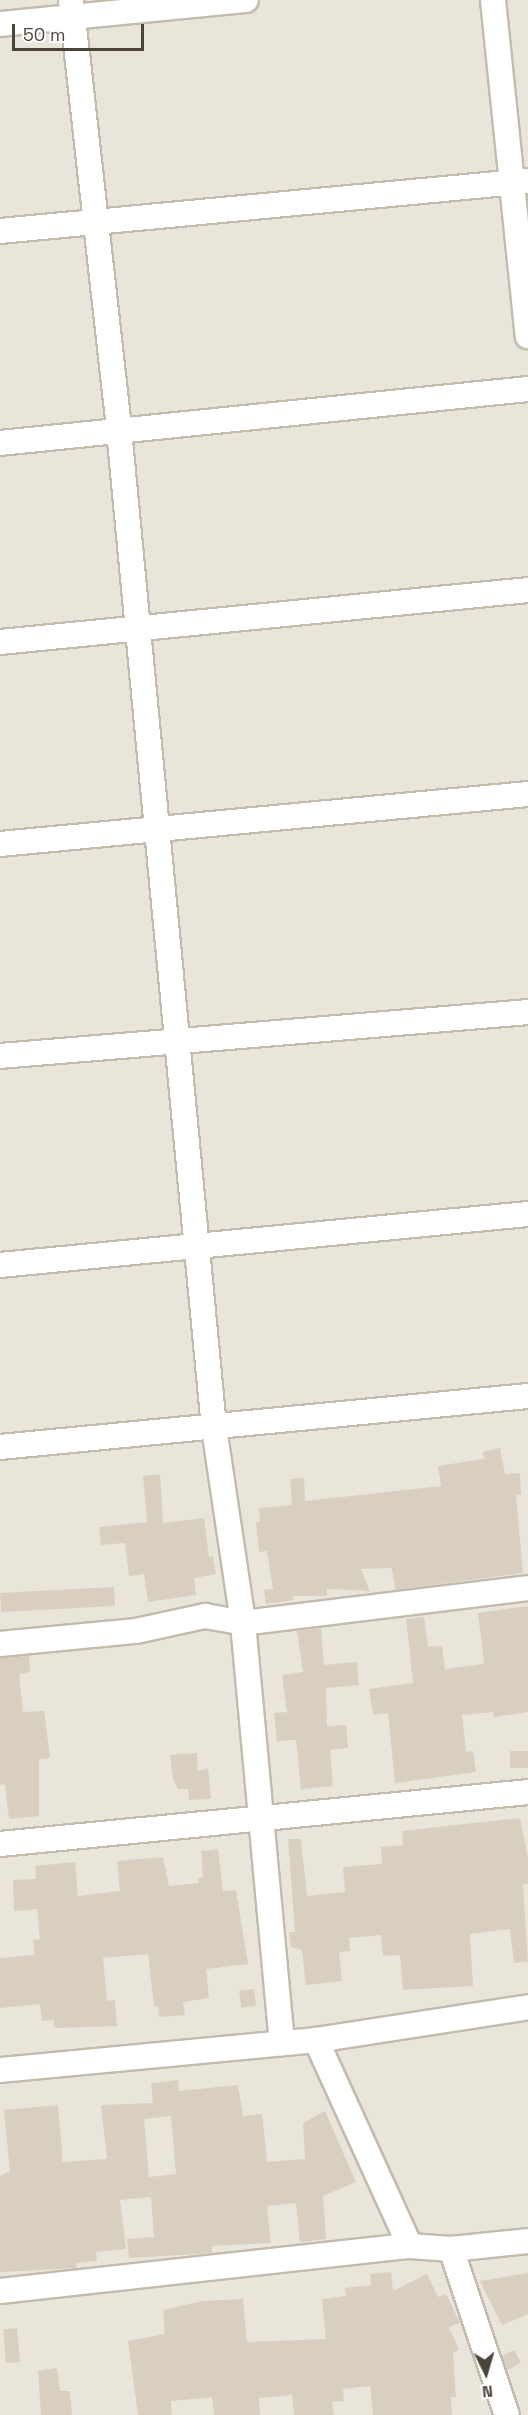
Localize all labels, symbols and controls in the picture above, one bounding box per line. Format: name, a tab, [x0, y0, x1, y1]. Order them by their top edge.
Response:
scale bar	[15, 12, 147, 50]
text: 50 m	[23, 23, 65, 46]
north arrow	[456, 2343, 516, 2403]
text: N	[481, 2381, 494, 2402]

